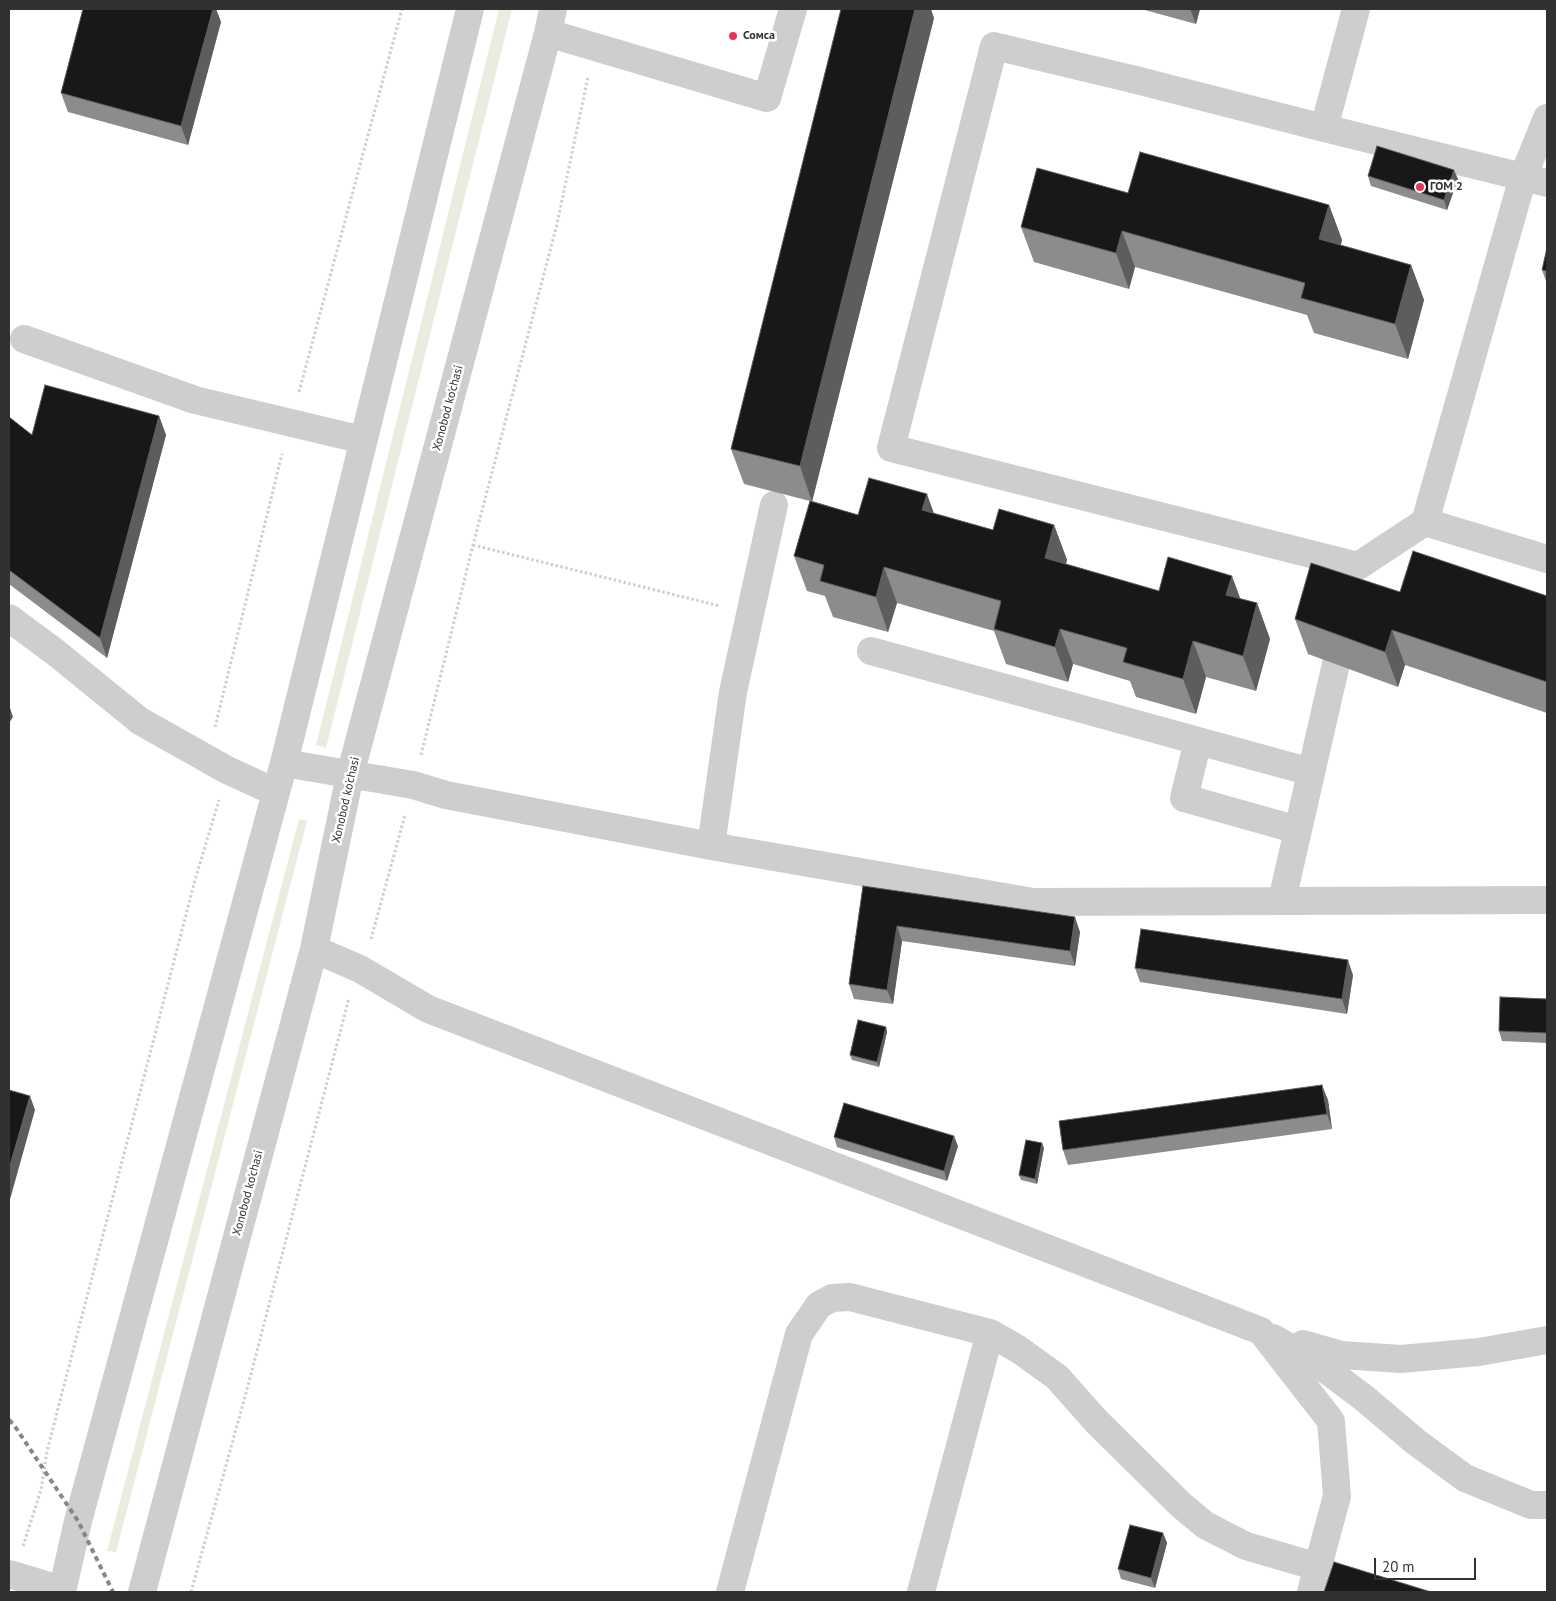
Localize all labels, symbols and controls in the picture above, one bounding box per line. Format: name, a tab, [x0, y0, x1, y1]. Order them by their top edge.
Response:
place label: Сомса	[743, 29, 775, 43]
marker: Сомса	[727, 30, 739, 42]
place label: ГОМ 2	[1430, 180, 1463, 194]
marker: ГОМ 2	[1414, 181, 1426, 193]
street label: Xonobod ko'chasi	[430, 364, 466, 452]
street label: Xonobod ko'chasi	[329, 756, 363, 844]
street label: Xonobod ko'chasi	[230, 1149, 266, 1237]
scale bar	[1376, 1548, 1478, 1580]
text: 20 m	[1382, 1557, 1415, 1576]

